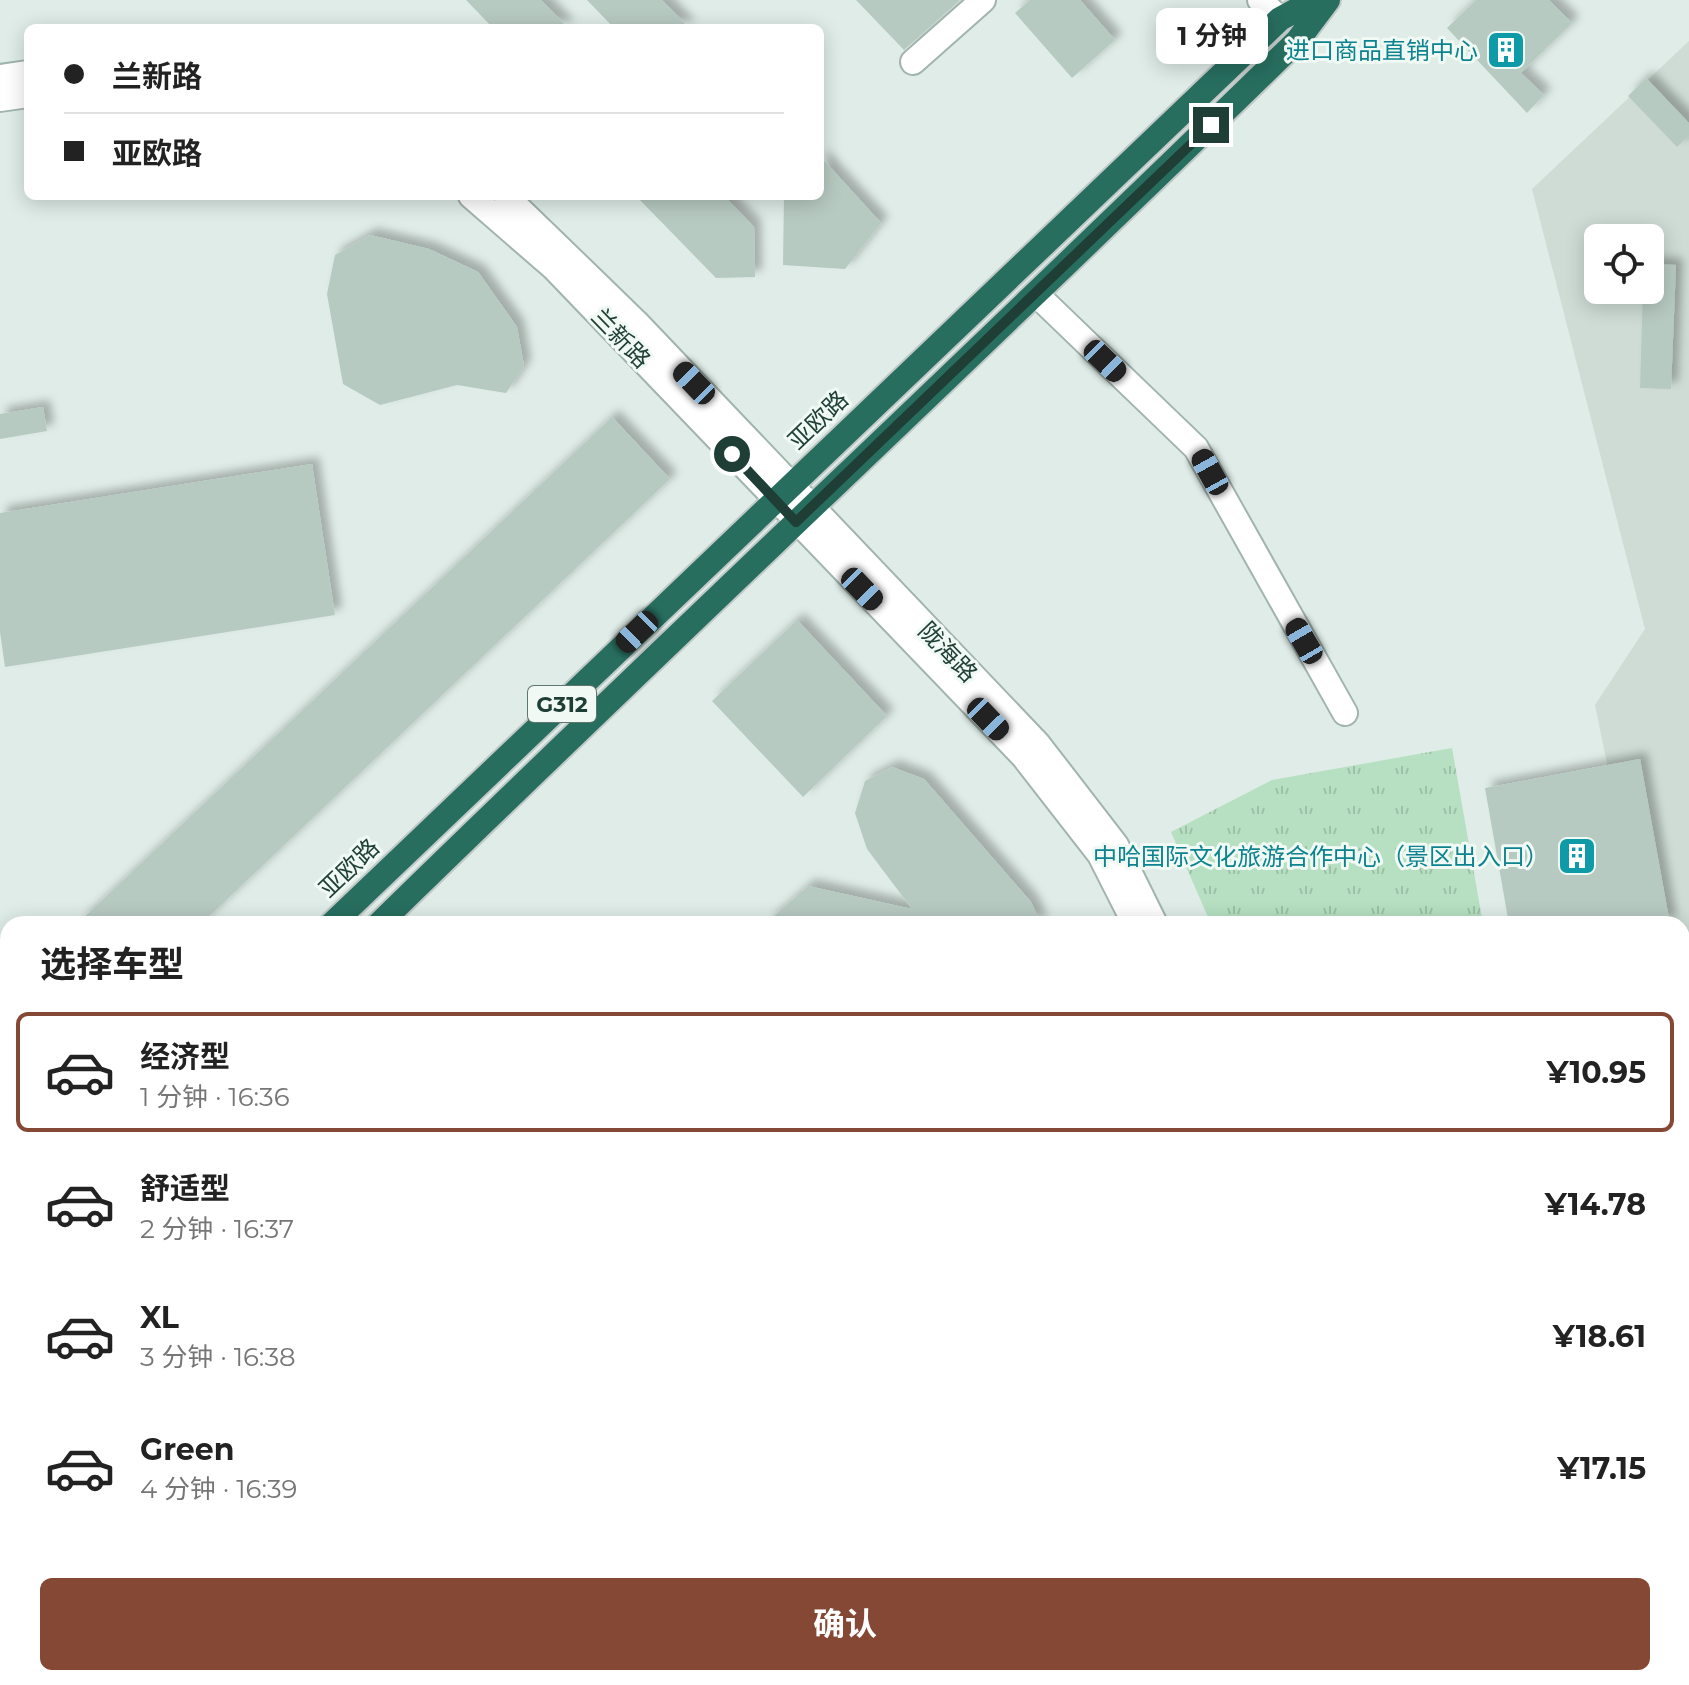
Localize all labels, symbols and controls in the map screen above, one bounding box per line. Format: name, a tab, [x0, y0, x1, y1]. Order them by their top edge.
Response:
callout: 1 分钟	[1155, 9, 1267, 65]
text: 1 分钟	[1177, 20, 1247, 52]
building icon: 进口商品直销中心	[1485, 29, 1527, 71]
place label: 进口商品直销中心	[1286, 36, 1478, 65]
text: 兰新路	[112, 58, 202, 95]
route end	[1193, 107, 1229, 143]
text: 亚欧路	[112, 135, 202, 172]
map controls	[1584, 224, 1664, 304]
button: locate	[1584, 224, 1664, 304]
street label: 兰新路	[586, 302, 656, 374]
car	[1079, 336, 1131, 386]
car	[669, 357, 719, 409]
street label: 亚欧路	[782, 385, 854, 455]
route start	[714, 436, 750, 472]
car	[1188, 445, 1232, 499]
car	[837, 563, 887, 615]
car	[611, 607, 663, 657]
car	[1282, 614, 1326, 668]
street label: 陇海路	[913, 616, 983, 688]
road number: G312	[528, 686, 596, 722]
car	[963, 693, 1013, 745]
street label: 亚欧路	[313, 833, 385, 903]
building icon: 中哈国际文化旅游合作中心（景区出入口）	[1556, 835, 1598, 877]
place label: 中哈国际文化旅游合作中心（景区出入口）	[1093, 842, 1549, 871]
text: 选择车型	[40, 942, 184, 986]
icon: car	[44, 1036, 116, 1108]
text: 经济型	[140, 1038, 230, 1075]
text: ¥10.95	[1546, 1054, 1646, 1091]
text: 1 分钟 · 16:36	[140, 1081, 290, 1113]
icon: car	[44, 1168, 116, 1240]
text: 舒适型	[140, 1170, 230, 1207]
text: ¥14.78	[1545, 1186, 1646, 1223]
text: 2 分钟 · 16:37	[140, 1213, 294, 1245]
text: XL	[140, 1299, 179, 1336]
icon: car	[44, 1300, 116, 1372]
text: ¥18.61	[1553, 1318, 1646, 1355]
text: 3 分钟 · 16:38	[140, 1341, 296, 1373]
text: Green	[140, 1431, 234, 1468]
icon: car	[44, 1432, 116, 1504]
text: ¥17.15	[1557, 1450, 1646, 1487]
text: 4 分钟 · 16:39	[140, 1473, 297, 1505]
button: 确认	[40, 1578, 1650, 1670]

